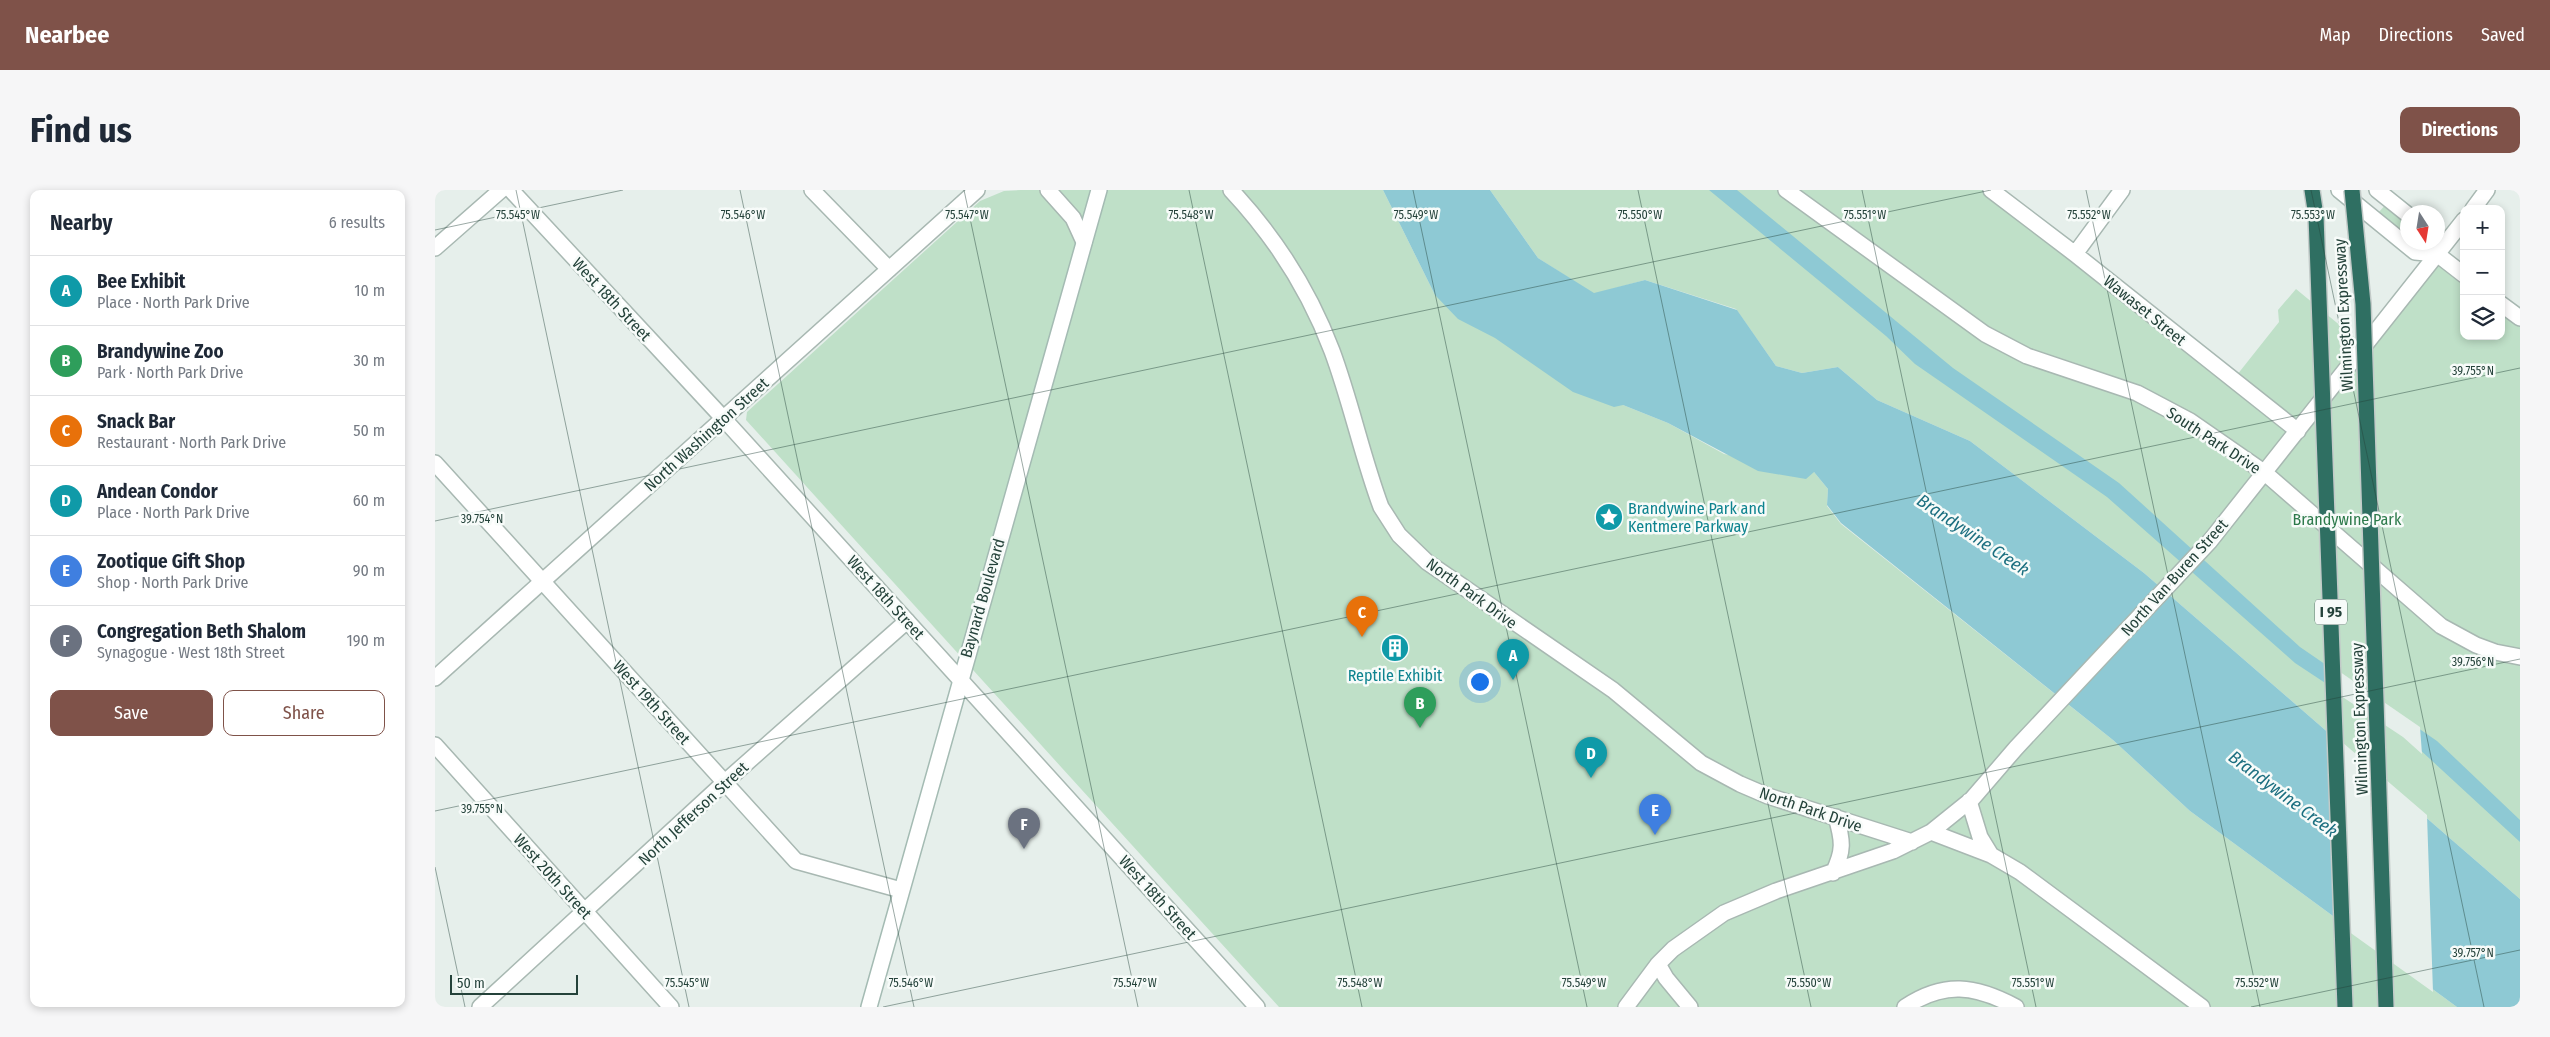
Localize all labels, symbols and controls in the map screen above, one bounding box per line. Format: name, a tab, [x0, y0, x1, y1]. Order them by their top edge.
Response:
text: Nearbee	[25, 21, 109, 49]
text: Map	[2319, 24, 2351, 46]
text: Directions	[2379, 24, 2453, 46]
text: Saved	[2481, 24, 2525, 46]
button: Directions	[2400, 107, 2520, 153]
text: Find us	[30, 109, 132, 151]
north arrow	[2400, 205, 2445, 250]
map controls	[2460, 205, 2505, 340]
button: +	[2460, 205, 2505, 250]
text: 75.545°W	[496, 208, 540, 222]
text: 75.546°W	[721, 208, 765, 222]
text: 75.547°W	[945, 208, 989, 222]
text: 75.548°W	[1169, 208, 1213, 222]
text: 75.549°W	[1394, 208, 1438, 222]
text: 75.550°W	[1618, 208, 1662, 222]
text: 75.551°W	[1844, 208, 1886, 222]
text: 75.552°W	[2067, 208, 2111, 222]
text: 75.553°W	[2291, 208, 2335, 222]
text: Nearby	[50, 210, 112, 236]
text: 6 results	[329, 213, 385, 232]
street label: Wilmington Expressway	[2330, 237, 2357, 392]
button: −	[2460, 250, 2505, 295]
street label: West 18th Street	[568, 254, 655, 345]
text: Bee Exhibit	[97, 270, 186, 293]
street label: Wawaset Street	[2100, 271, 2190, 350]
text: A	[62, 281, 70, 300]
text: 10 m	[354, 281, 385, 300]
text: Place · North Park Drive	[97, 293, 250, 312]
button: layers	[2460, 295, 2505, 340]
text: Brandywine Zoo	[97, 340, 224, 363]
text: B	[62, 351, 70, 370]
text: 30 m	[353, 351, 385, 370]
text: Park · North Park Drive	[97, 363, 244, 382]
text: 39.755°N	[2452, 364, 2494, 378]
street label: North Washington Street	[640, 373, 773, 495]
street label: South Park Drive	[2163, 403, 2264, 478]
text: Snack Bar	[97, 410, 175, 433]
text: C	[62, 421, 70, 440]
text: 50 m	[353, 421, 385, 440]
text: Restaurant · North Park Drive	[97, 433, 286, 452]
text: Andean Condor	[97, 480, 218, 503]
water label: Brandywine Creek	[1913, 489, 2033, 581]
text: D	[61, 491, 71, 510]
text: 60 m	[353, 491, 385, 510]
place label: Brandywine Park and Kentmere Parkway	[1628, 499, 1765, 536]
place icon: Brandywine Park and Kentmere Parkway	[1594, 502, 1624, 532]
text: Place · North Park Drive	[97, 503, 250, 522]
park label: Brandywine Park	[2293, 510, 2402, 529]
text: 39.754°N	[461, 512, 503, 526]
street label: North Van Buren Street	[2117, 515, 2232, 640]
street label: Baynard Boulevard	[956, 536, 1009, 660]
text: Zootique Gift Shop	[97, 550, 245, 573]
street label: West 18th Street	[843, 551, 929, 644]
street label: North Park Drive	[1423, 554, 1521, 633]
text: E	[62, 561, 70, 580]
text: 90 m	[353, 561, 385, 580]
text: Shop · North Park Drive	[97, 573, 248, 592]
pin: C	[1346, 596, 1378, 637]
road number: I 95	[2315, 600, 2347, 624]
text: Congregation Beth Shalom	[97, 620, 306, 643]
text: F	[62, 631, 70, 650]
text: 190 m	[347, 631, 385, 650]
building icon: Reptile Exhibit	[1380, 633, 1410, 663]
pin: A	[1497, 639, 1529, 680]
street label: Wilmington Expressway	[2347, 642, 2372, 796]
text: Synagogue · West 18th Street	[97, 643, 285, 662]
text: 39.756°N	[2452, 655, 2494, 669]
street label: West 19th Street	[609, 656, 695, 749]
place label: Reptile Exhibit	[1348, 666, 1443, 685]
your location	[1467, 669, 1493, 695]
pin: B	[1404, 687, 1436, 728]
button: Save	[50, 690, 213, 736]
button: Share	[223, 690, 385, 736]
pin: D	[1575, 737, 1607, 778]
water label: Brandywine Creek	[2224, 746, 2342, 842]
street label: North Jefferson Street	[635, 757, 753, 869]
street label: North Park Drive	[1757, 783, 1865, 836]
pin: E	[1639, 794, 1671, 835]
text: 39.755°N	[461, 802, 503, 816]
pin: F	[1008, 808, 1040, 849]
street label: West 20th Street	[510, 830, 596, 923]
street label: West 18th Street	[1115, 851, 1201, 944]
text: 39.757°N	[2452, 946, 2494, 960]
scale bar	[450, 972, 577, 995]
text: 50 m	[457, 975, 485, 992]
text: 75.545°W	[665, 976, 709, 990]
text: 75.546°W	[889, 976, 933, 990]
text: 75.547°W	[1113, 976, 1157, 990]
text: 75.548°W	[1338, 976, 1382, 990]
text: 75.549°W	[1562, 976, 1606, 990]
text: 75.550°W	[1787, 976, 1831, 990]
text: 75.551°W	[2012, 976, 2054, 990]
text: 75.552°W	[2235, 976, 2279, 990]

